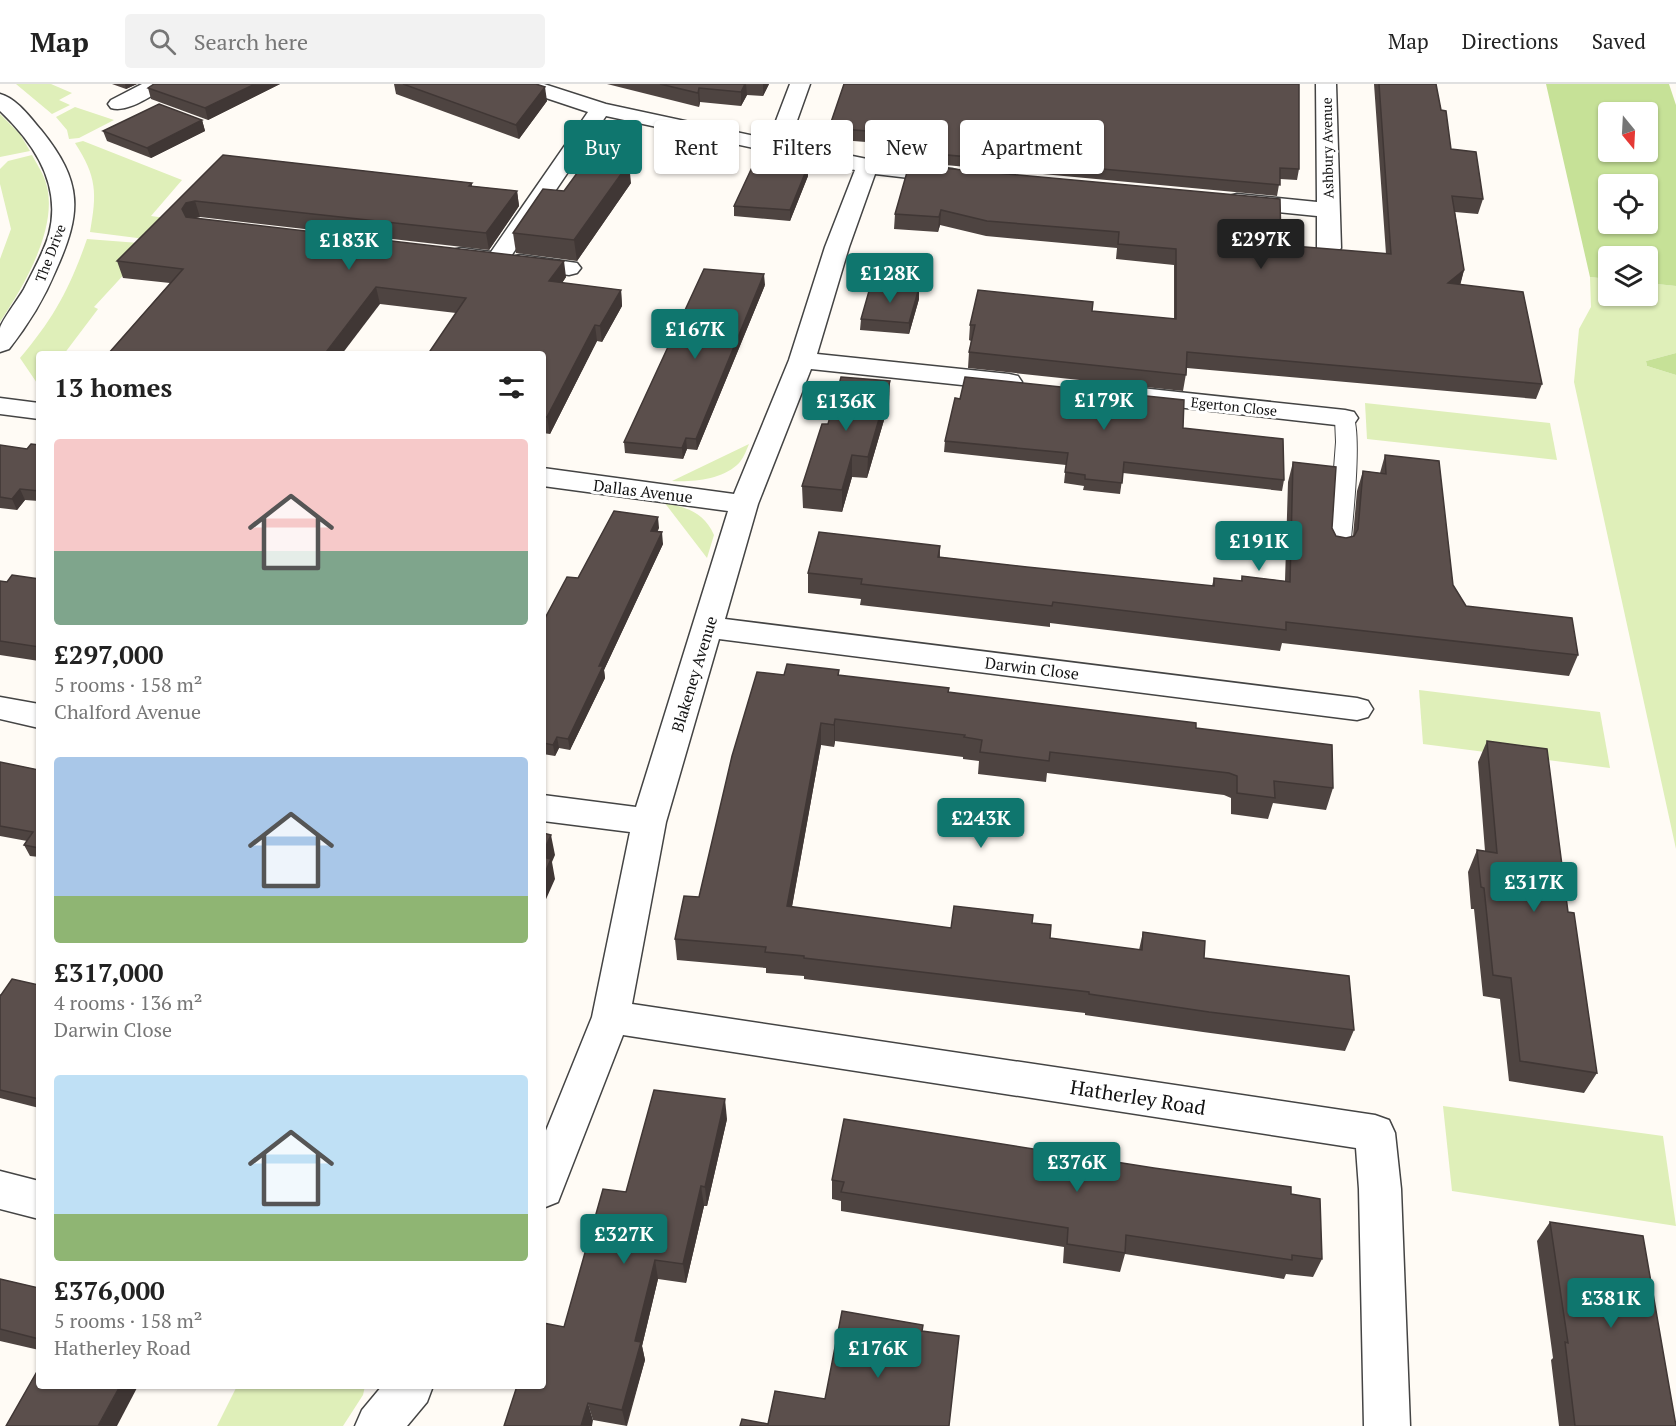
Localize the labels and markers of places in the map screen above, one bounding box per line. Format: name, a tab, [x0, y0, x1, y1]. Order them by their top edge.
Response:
pin: £297K	[1219, 219, 1303, 270]
pin: £183K	[307, 220, 391, 271]
pin: £128K	[848, 253, 932, 304]
pin: £167K	[653, 309, 737, 360]
pin: £179K	[1062, 380, 1146, 431]
pin: £136K	[804, 381, 888, 432]
pin: £191K	[1217, 521, 1301, 572]
pin: £243K	[939, 798, 1023, 849]
pin: £317K	[1492, 862, 1576, 913]
pin: £376K	[1035, 1142, 1119, 1193]
pin: £327K	[582, 1214, 666, 1265]
pin: £381K	[1569, 1278, 1653, 1329]
pin: £176K	[836, 1328, 920, 1379]

